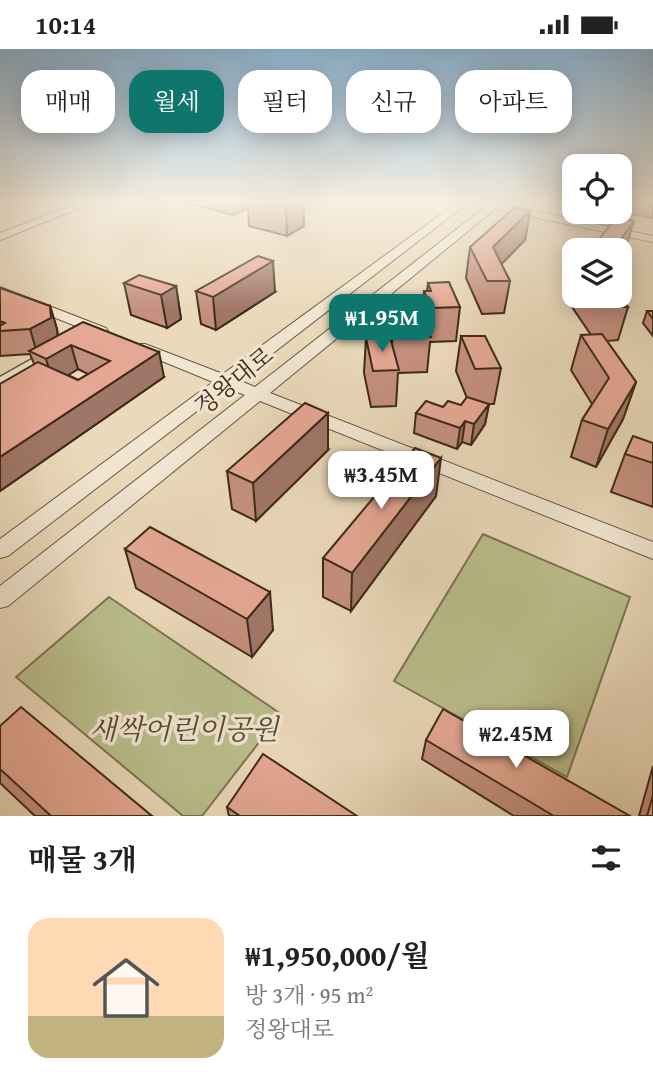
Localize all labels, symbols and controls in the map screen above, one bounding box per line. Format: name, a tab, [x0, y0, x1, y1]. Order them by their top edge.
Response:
text: 10:14	[35, 5, 96, 44]
chip: 매매	[21, 70, 115, 133]
chip: 월세	[129, 70, 224, 133]
chip: 필터	[238, 70, 332, 133]
chip: 신규	[346, 70, 441, 133]
chip: 아파트	[455, 70, 572, 133]
map controls	[562, 154, 632, 308]
button: locate	[562, 154, 632, 224]
button: layers	[562, 238, 632, 308]
pin: ₩1.95M	[325, 295, 439, 354]
text: ₩1.95M	[345, 300, 419, 333]
street label: 정왕대로	[187, 338, 281, 423]
pin: ₩3.45M	[324, 451, 438, 511]
text: ₩3.45M	[344, 457, 418, 490]
park label: 새싹어린이공원	[89, 708, 281, 749]
pin: ₩2.45M	[459, 711, 573, 770]
text: ₩2.45M	[479, 716, 553, 749]
text: 매물 3개	[28, 837, 137, 881]
icon: filters	[587, 839, 625, 877]
text: ₩1,950,000/월	[245, 933, 430, 977]
icon: home	[84, 946, 168, 1030]
text: 방 3개 · 95 m²	[245, 978, 373, 1011]
text: 정왕대로	[245, 1012, 334, 1045]

